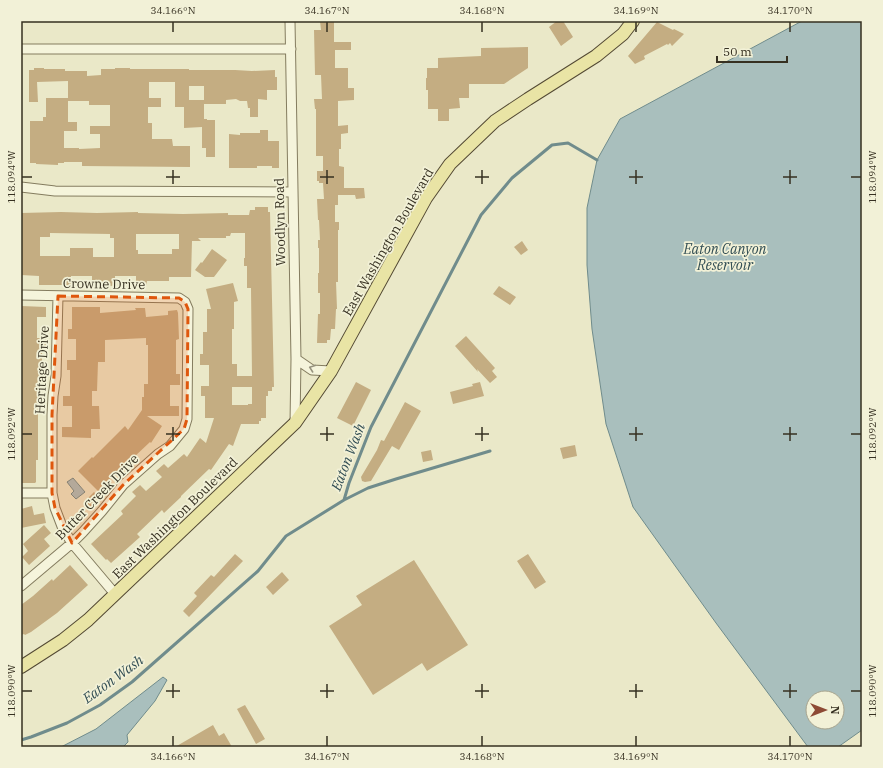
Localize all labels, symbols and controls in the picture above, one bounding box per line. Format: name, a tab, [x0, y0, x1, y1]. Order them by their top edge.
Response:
text: 34.166°N	[150, 4, 196, 17]
text: 34.167°N	[304, 4, 350, 17]
text: 34.168°N	[459, 4, 505, 17]
text: 34.169°N	[613, 4, 659, 17]
text: 34.170°N	[767, 4, 813, 17]
scale bar	[717, 38, 787, 64]
text: 50 m	[723, 44, 752, 59]
text: 118.094°W	[5, 150, 18, 204]
text: 118.094°W	[866, 150, 879, 204]
street label: East Washington Boulevard	[339, 165, 437, 319]
street label: Woodlyn Road	[271, 178, 289, 266]
water label: Eaton Canyon Reservoir	[682, 240, 767, 274]
street label: Crowne Drive	[63, 275, 145, 293]
street label: Heritage Drive	[31, 325, 53, 415]
one-way arrow	[309, 364, 316, 373]
text: 118.092°W	[5, 407, 18, 461]
text: 118.092°W	[866, 407, 879, 461]
water label: Eaton Wash	[327, 420, 369, 494]
street label: Butter Creek Drive	[52, 451, 142, 543]
street label: East Washington Boulevard	[109, 454, 241, 582]
water label: Eaton Wash	[78, 651, 147, 708]
text: 118.090°W	[5, 664, 18, 718]
text: 118.090°W	[866, 664, 879, 718]
north arrow	[805, 690, 845, 730]
text: N	[828, 706, 842, 715]
text: 34.166°N	[150, 750, 196, 763]
text: 34.167°N	[304, 750, 350, 763]
text: 34.168°N	[459, 750, 505, 763]
text: 34.169°N	[613, 750, 659, 763]
text: 34.170°N	[767, 750, 813, 763]

